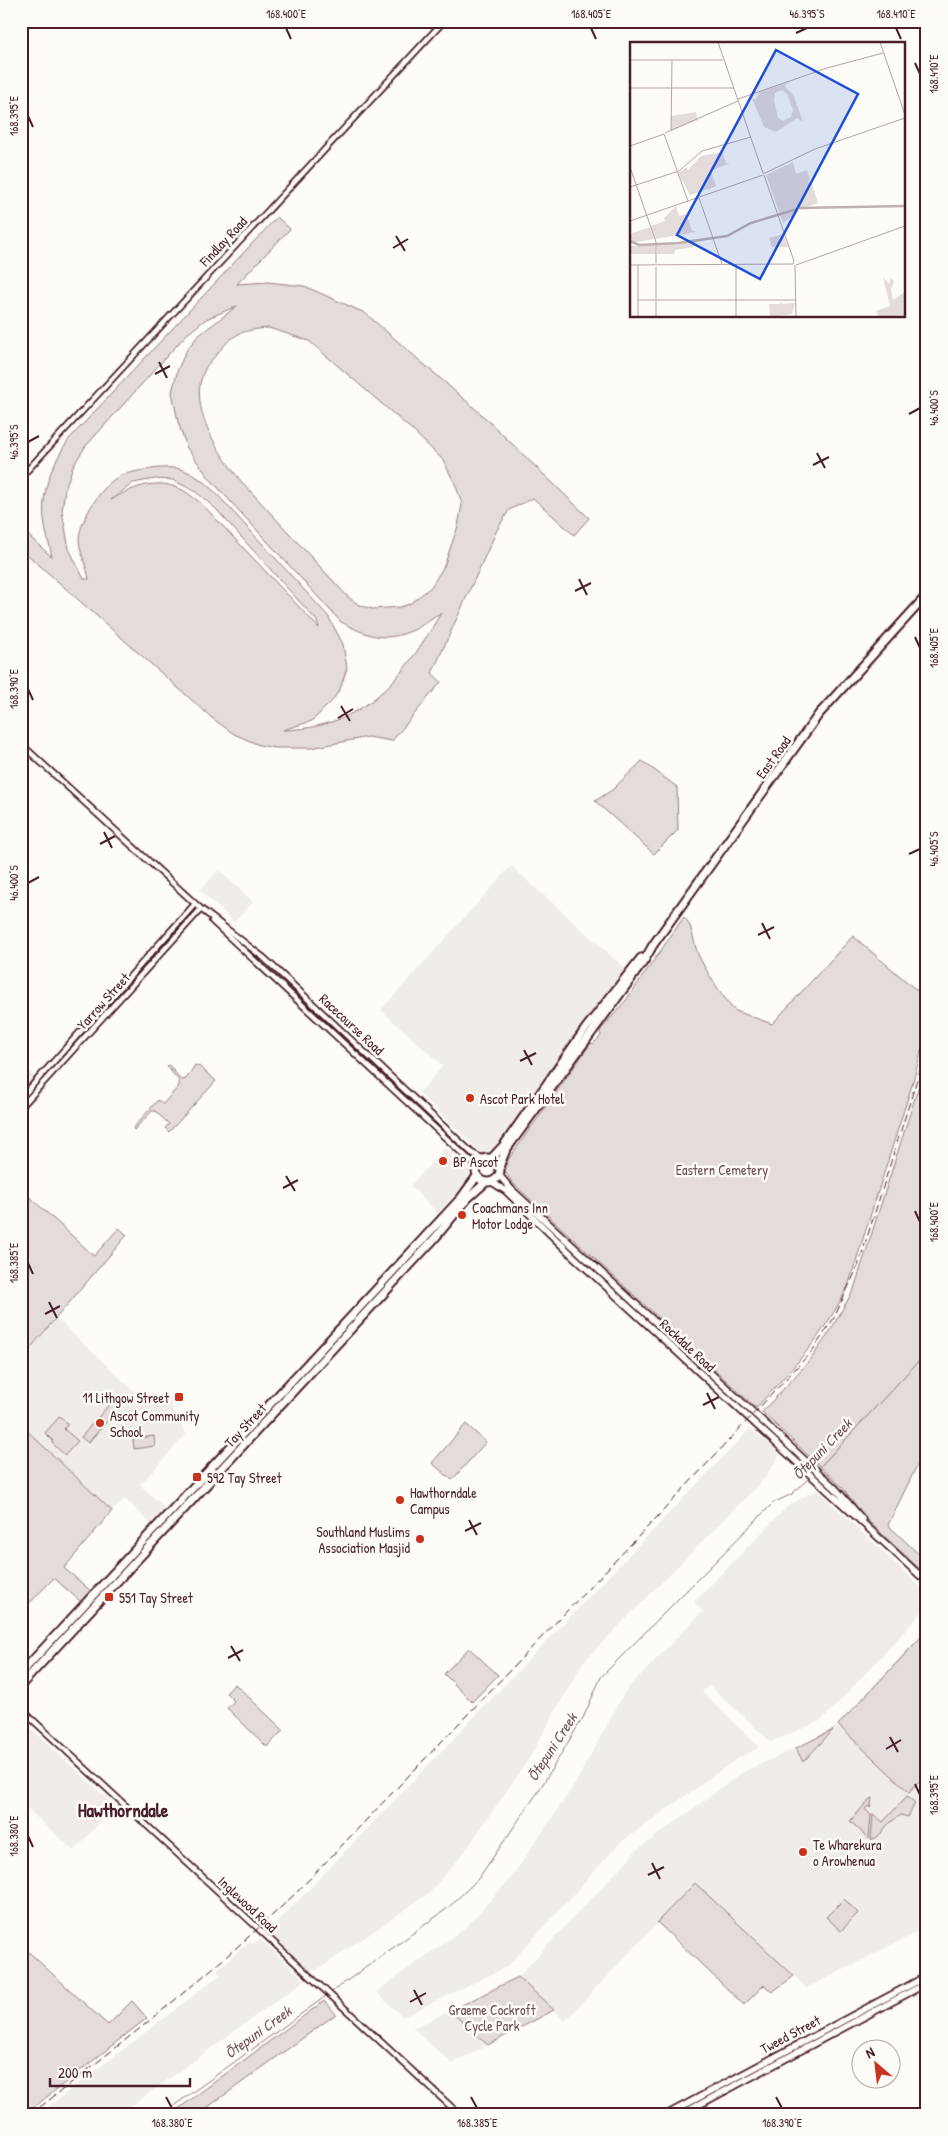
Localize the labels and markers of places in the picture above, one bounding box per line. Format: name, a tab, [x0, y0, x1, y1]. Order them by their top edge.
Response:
place label: Ascot Park Hotel	[480, 1089, 565, 1108]
marker: Ascot Park Hotel	[464, 1092, 476, 1104]
place label: BP Ascot	[453, 1152, 498, 1171]
marker: BP Ascot	[437, 1155, 449, 1167]
place label: Coachmans Inn Motor Lodge	[472, 1198, 548, 1234]
marker: Coachmans Inn Motor Lodge	[456, 1209, 468, 1221]
place label: 11 Lithgow Street	[82, 1388, 169, 1408]
marker: 11 Lithgow Street	[173, 1391, 185, 1403]
place label: Ascot Community School	[110, 1406, 200, 1441]
marker: Ascot Community School	[94, 1417, 106, 1429]
place label: 592 Tay Street	[207, 1468, 282, 1488]
marker: 592 Tay Street	[191, 1471, 203, 1483]
place label: Hawthorndale Campus	[410, 1483, 477, 1519]
marker: Hawthorndale Campus	[394, 1494, 406, 1506]
place label: Southland Muslims Association Masjid	[316, 1522, 411, 1558]
marker: Southland Muslims Association Masjid	[414, 1533, 426, 1545]
place label: 551 Tay Street	[119, 1588, 193, 1608]
marker: 551 Tay Street	[103, 1591, 115, 1603]
place label: Te Wharekura o Arowhenua	[813, 1835, 882, 1870]
marker: Te Wharekura o Arowhenua	[797, 1846, 809, 1858]

